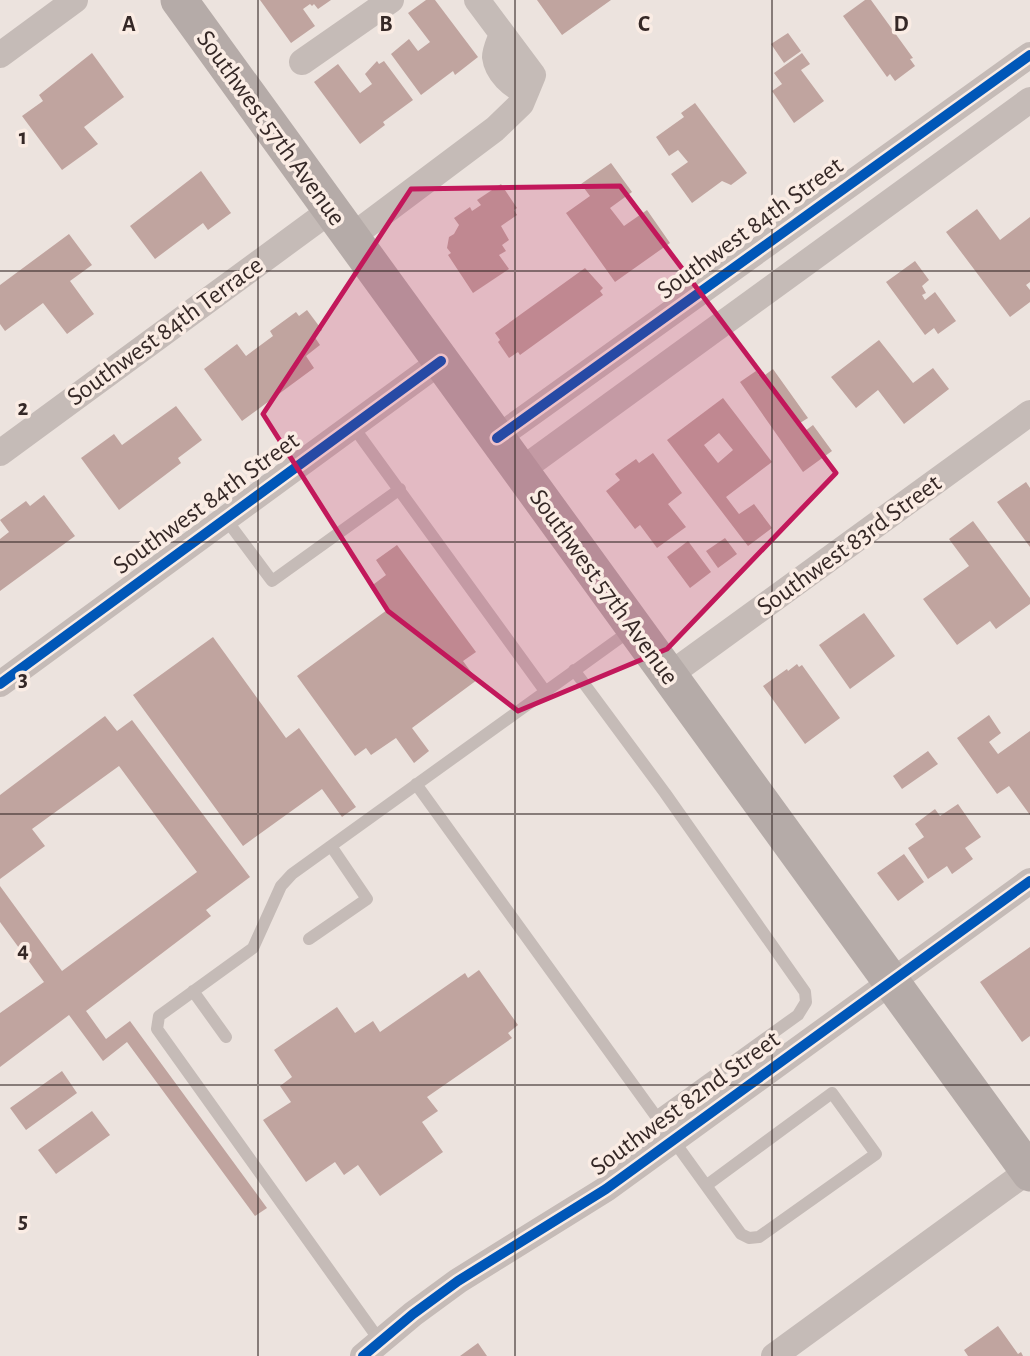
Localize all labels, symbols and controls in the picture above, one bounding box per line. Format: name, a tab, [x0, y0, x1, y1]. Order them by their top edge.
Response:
text: A	[122, 13, 136, 36]
text: B	[379, 13, 393, 36]
text: C	[638, 13, 650, 36]
text: D	[893, 13, 909, 36]
street label: Southwest 57th Avenue	[192, 26, 350, 230]
text: 1	[19, 126, 27, 149]
street label: Southwest 84th Street	[652, 152, 848, 304]
street label: Southwest 84th Terrace	[62, 251, 268, 411]
text: 2	[18, 397, 29, 420]
street label: Southwest 84th Street	[108, 427, 304, 579]
street label: Southwest 83rd Street	[752, 470, 946, 620]
street label: Southwest 57th Avenue	[525, 485, 683, 689]
text: 3	[18, 668, 28, 691]
text: 4	[17, 939, 29, 962]
street label: Southwest 82nd Street	[586, 1026, 784, 1180]
text: 5	[18, 1210, 28, 1233]

